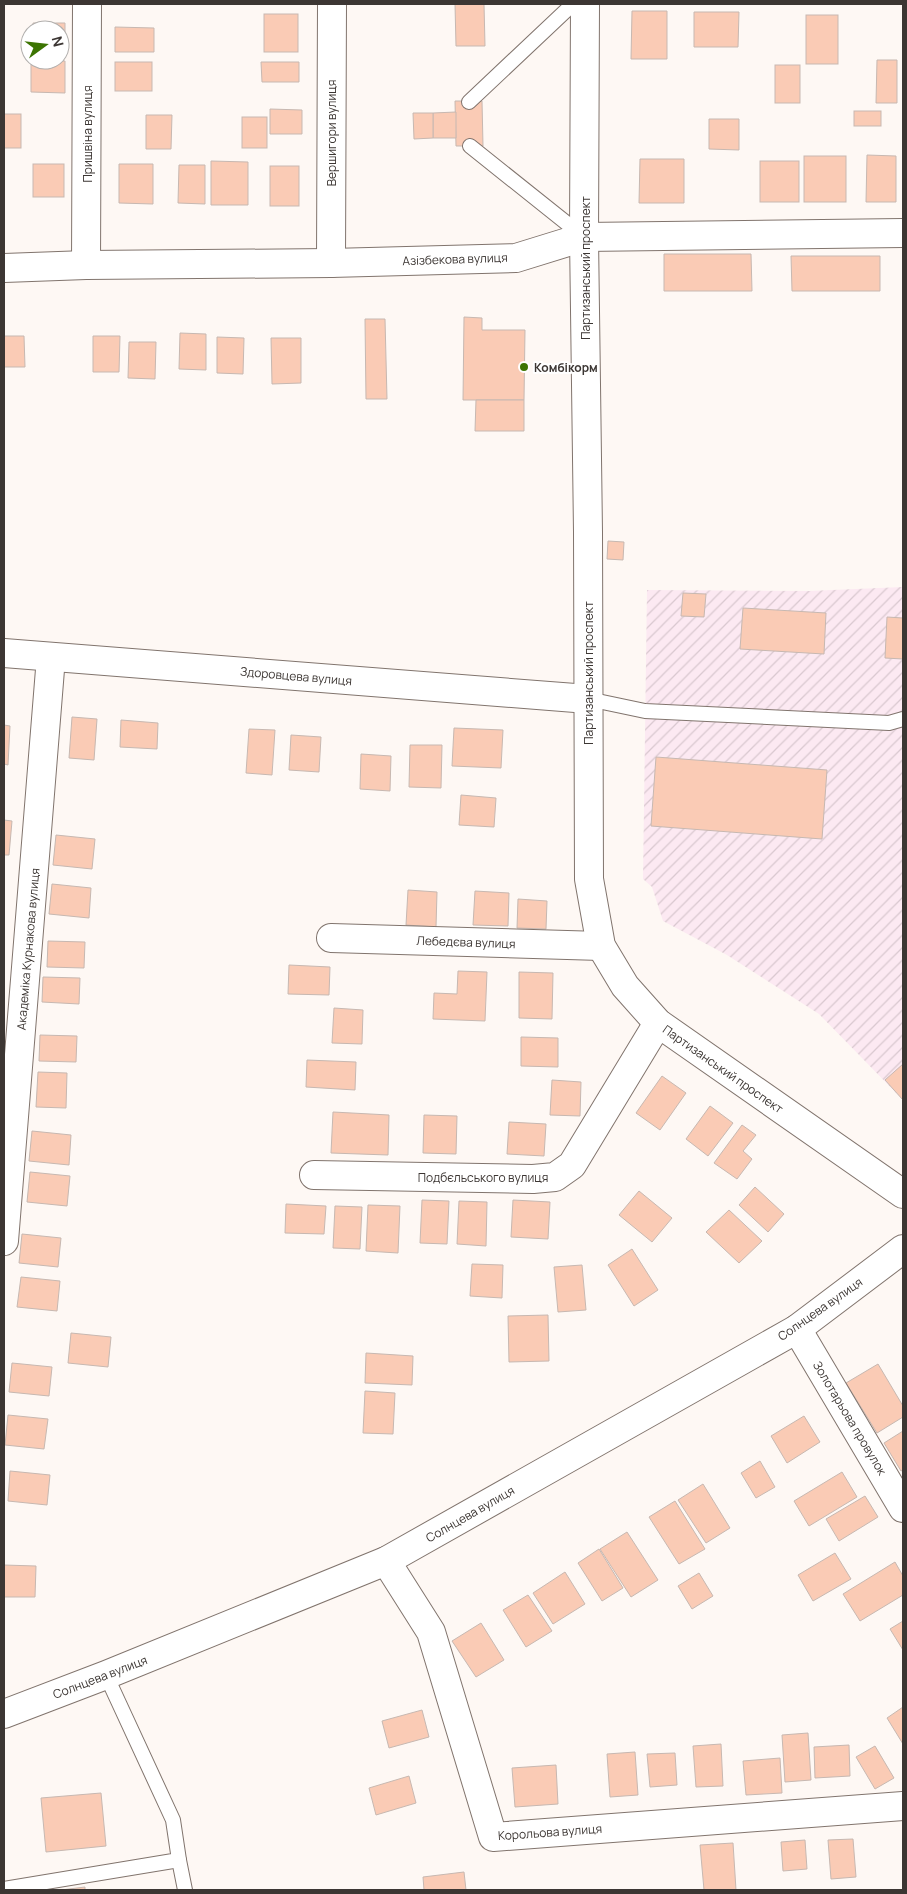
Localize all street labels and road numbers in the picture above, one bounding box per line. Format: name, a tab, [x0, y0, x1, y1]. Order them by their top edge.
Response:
street label: Вершигори вулиця	[323, 80, 340, 186]
street label: Пришвіна вулиця	[79, 85, 96, 183]
street label: Партизанський проспект	[577, 196, 594, 340]
street label: Азізбекова вулиця	[402, 249, 508, 269]
street label: Партизанський проспект	[580, 601, 597, 745]
street label: Здоровцева вулиця	[239, 663, 353, 689]
street label: Академіка Курнакова вулиця	[12, 867, 44, 1031]
street label: Лебедєва вулиця	[416, 932, 516, 952]
street label: Партизанський проспект	[659, 1021, 787, 1117]
street label: Подбєльського вулиця	[418, 1169, 548, 1186]
street label: Солнцева вулиця	[774, 1273, 866, 1345]
street label: Золотарьова провулок	[809, 1358, 891, 1479]
street label: Солнцева вулиця	[422, 1482, 518, 1546]
street label: Солнцева вулиця	[50, 1651, 150, 1703]
street label: Корольова вулиця	[497, 1820, 603, 1844]

